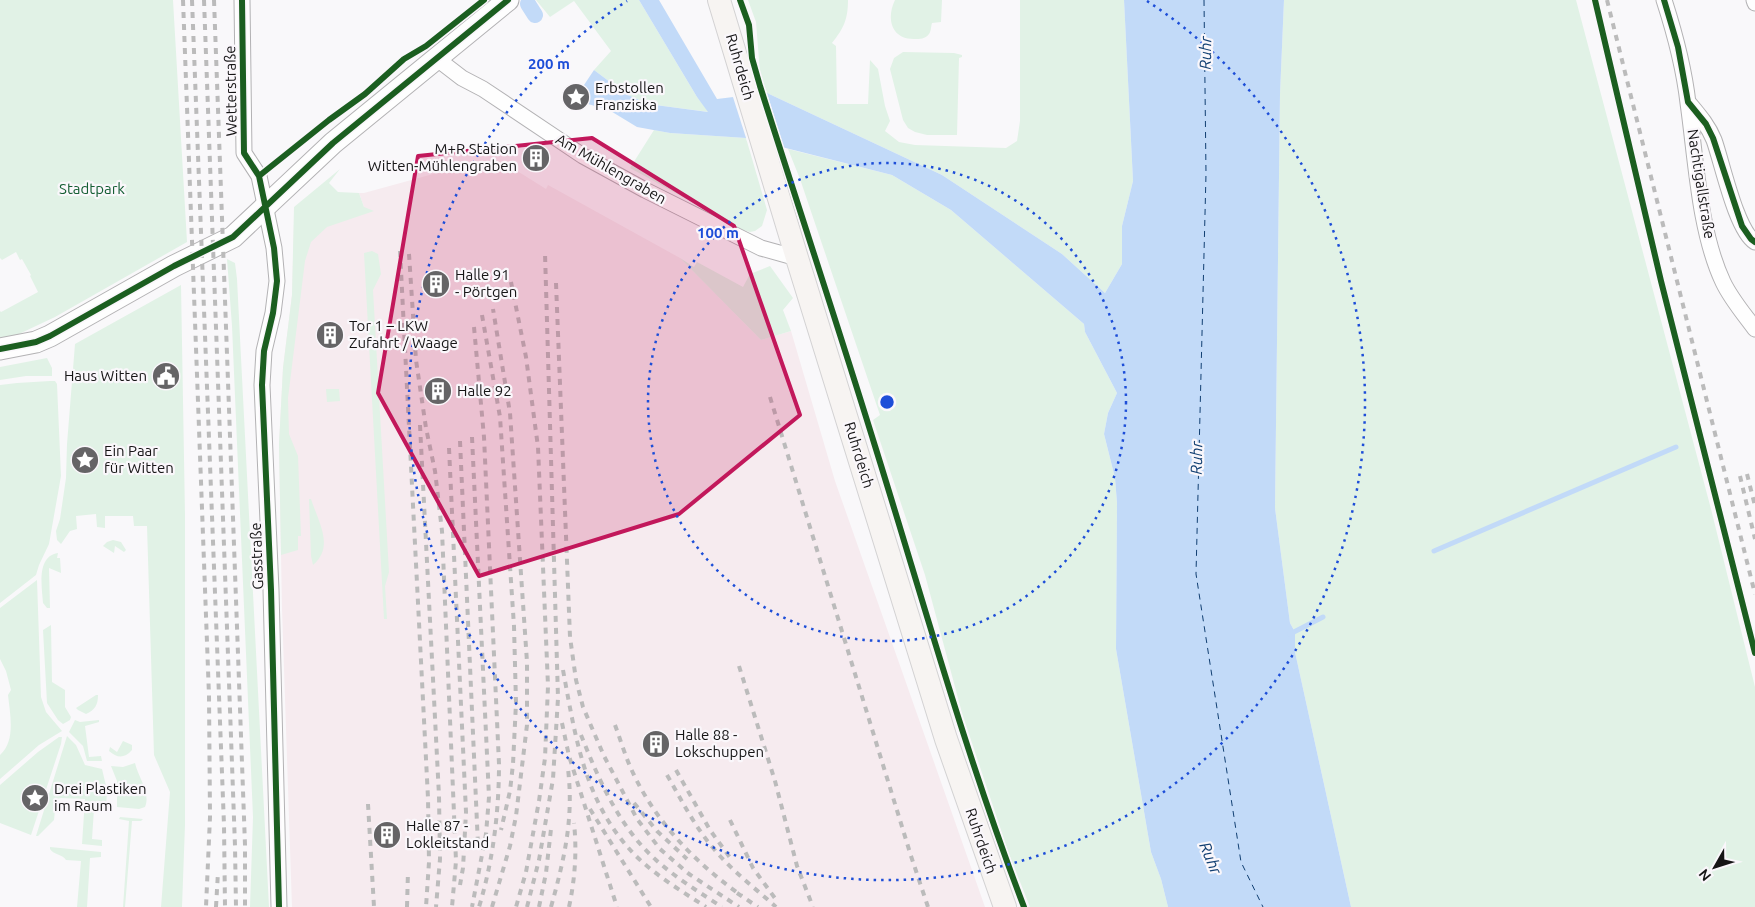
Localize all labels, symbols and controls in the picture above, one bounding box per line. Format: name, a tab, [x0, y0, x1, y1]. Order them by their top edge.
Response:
street label: Ruhrdeich	[723, 32, 758, 102]
water label: Ruhr	[1196, 35, 1214, 70]
street label: Wetterstraße	[221, 45, 240, 137]
text: 200 m	[528, 55, 570, 72]
place label: Erbstollen Franziska	[595, 79, 664, 113]
place icon: Erbstollen Franziska	[561, 82, 591, 112]
street label: Nachtigallstraße	[1684, 128, 1719, 240]
street label: Am Mühlengraben	[553, 130, 669, 207]
place label: M+R Station Witten-Mühlengraben	[368, 140, 517, 174]
building icon: M+R Station Witten-Mühlengraben	[521, 143, 551, 173]
park label: Stadtpark	[59, 180, 125, 197]
text: 100 m	[697, 224, 739, 241]
place label: Halle 91 - Pörtgen	[455, 266, 517, 300]
building icon: Halle 91 - Pörtgen	[421, 269, 451, 299]
place label: Tor 1 – LKW Zufahrt / Waage	[349, 317, 458, 351]
building icon: Tor 1 – LKW Zufahrt / Waage	[315, 320, 345, 350]
public building icon: Haus Witten	[151, 361, 181, 391]
place label: Haus Witten	[64, 367, 147, 384]
building icon: Halle 92	[423, 376, 453, 406]
place label: Halle 92	[457, 382, 512, 399]
centre of rings	[878, 393, 896, 411]
street label: Ruhrdeich	[841, 420, 878, 490]
water label: Ruhr	[1187, 440, 1205, 475]
place label: Ein Paar für Witten	[104, 442, 174, 476]
place icon: Ein Paar für Witten	[70, 445, 100, 475]
street label: Gasstraße	[247, 522, 266, 590]
place label: Halle 88 - Lokschuppen	[675, 726, 764, 760]
building icon: Halle 88 - Lokschuppen	[641, 729, 671, 759]
place label: Drei Plastiken im Raum	[54, 780, 146, 814]
place icon: Drei Plastiken im Raum	[20, 783, 50, 813]
street label: Ruhrdeich	[962, 806, 1001, 876]
place label: Halle 87 - Lokleitstand	[406, 817, 489, 851]
building icon: Halle 87 - Lokleitstand	[372, 820, 402, 850]
water label: Ruhr	[1196, 839, 1226, 878]
north arrow	[1690, 842, 1740, 892]
text: N	[1695, 866, 1714, 884]

